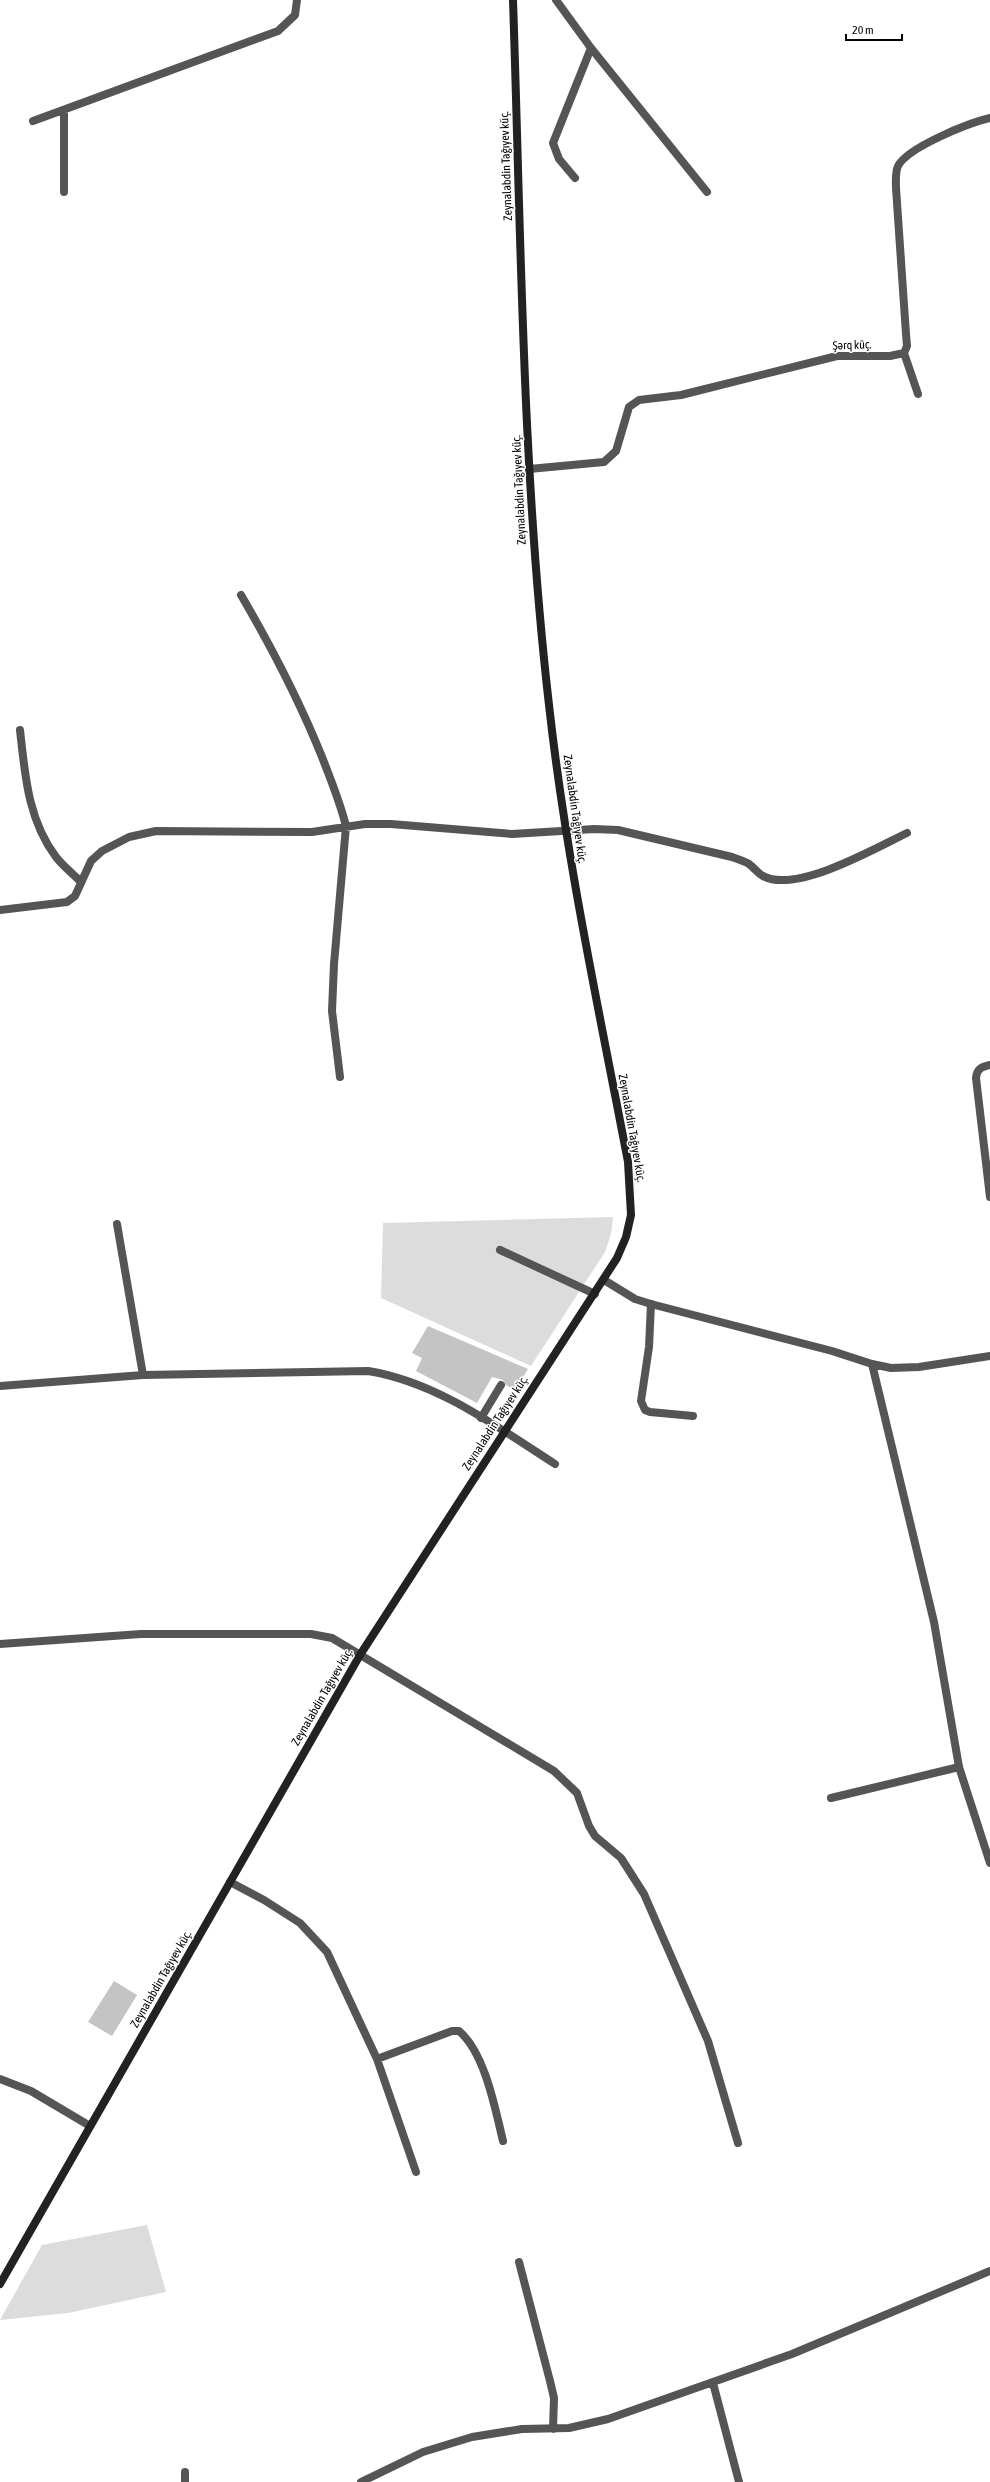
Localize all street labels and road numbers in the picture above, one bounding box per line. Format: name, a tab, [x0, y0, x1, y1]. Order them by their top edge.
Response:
street label: Zeynalabdin Tağıyev küç.	[497, 111, 515, 221]
street label: Şərq küç.	[832, 337, 872, 353]
street label: Zeynalabdin Tağıyev küç.	[509, 435, 529, 545]
street label: Zeynalabdin Tağıyev küç.	[560, 754, 590, 864]
street label: Zeynalabdin Tağıyev küç.	[616, 1073, 648, 1183]
street label: Zeynalabdin Tağıyev küç.	[459, 1373, 531, 1473]
street label: Zeynalabdin Tağıyev küç.	[288, 1646, 356, 1748]
street label: Zeynalabdin Tağıyev küç.	[127, 1928, 195, 2030]

